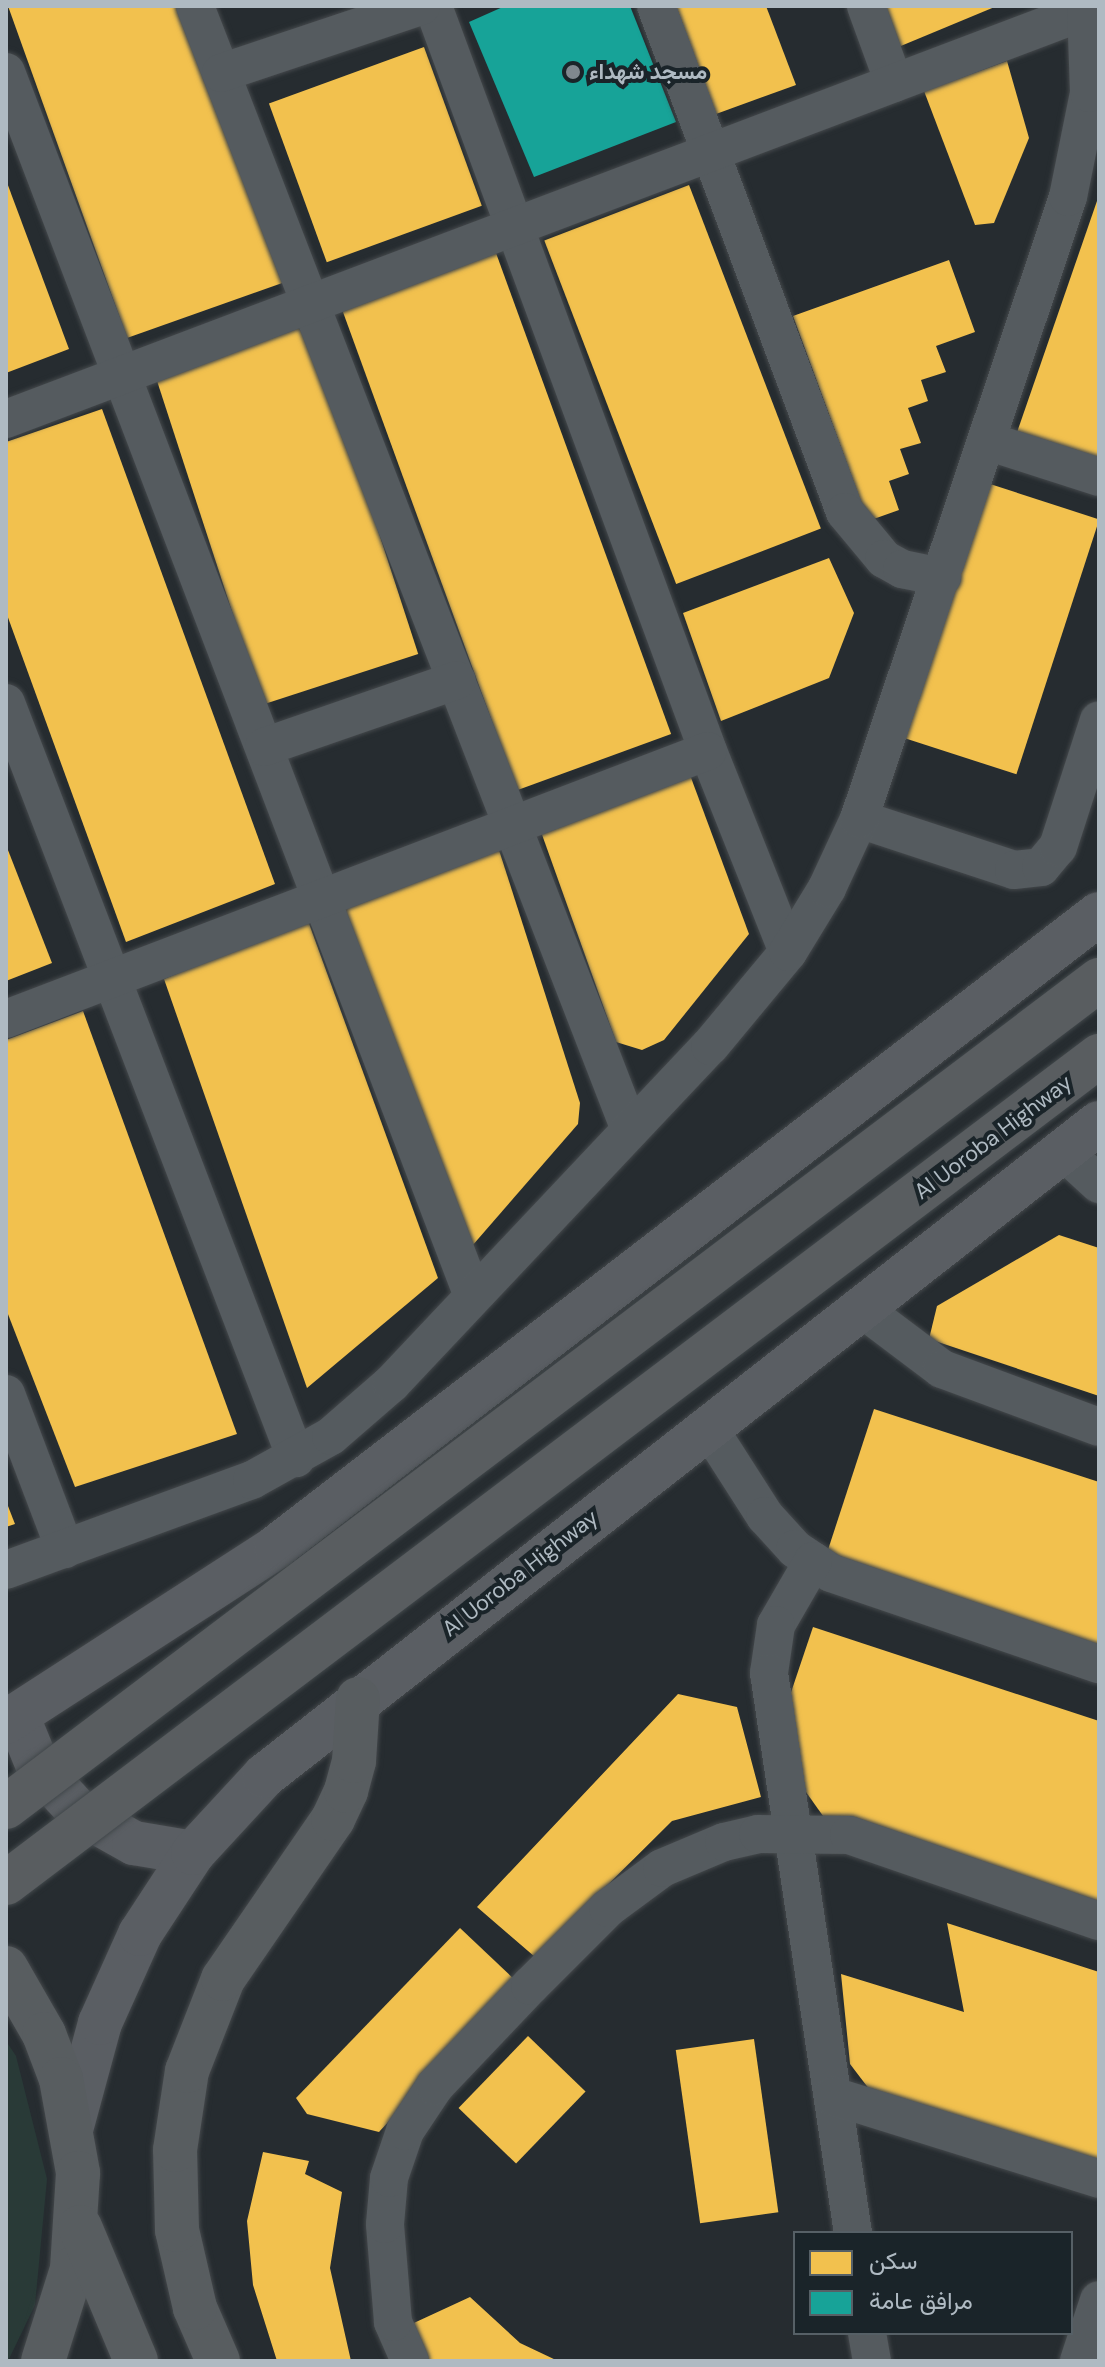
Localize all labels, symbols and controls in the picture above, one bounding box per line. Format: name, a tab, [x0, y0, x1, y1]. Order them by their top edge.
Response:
place label: مسجد شهداء	[589, 59, 707, 85]
marker: مسجد شهداء	[564, 63, 582, 81]
street label: Al Uoroba Highway	[909, 1069, 1077, 1205]
street label: Al Uoroba Highway	[437, 1504, 603, 1642]
legend	[793, 2231, 1073, 2335]
text: سكن	[869, 2245, 918, 2276]
text: مرافق عامة	[869, 2285, 973, 2316]

